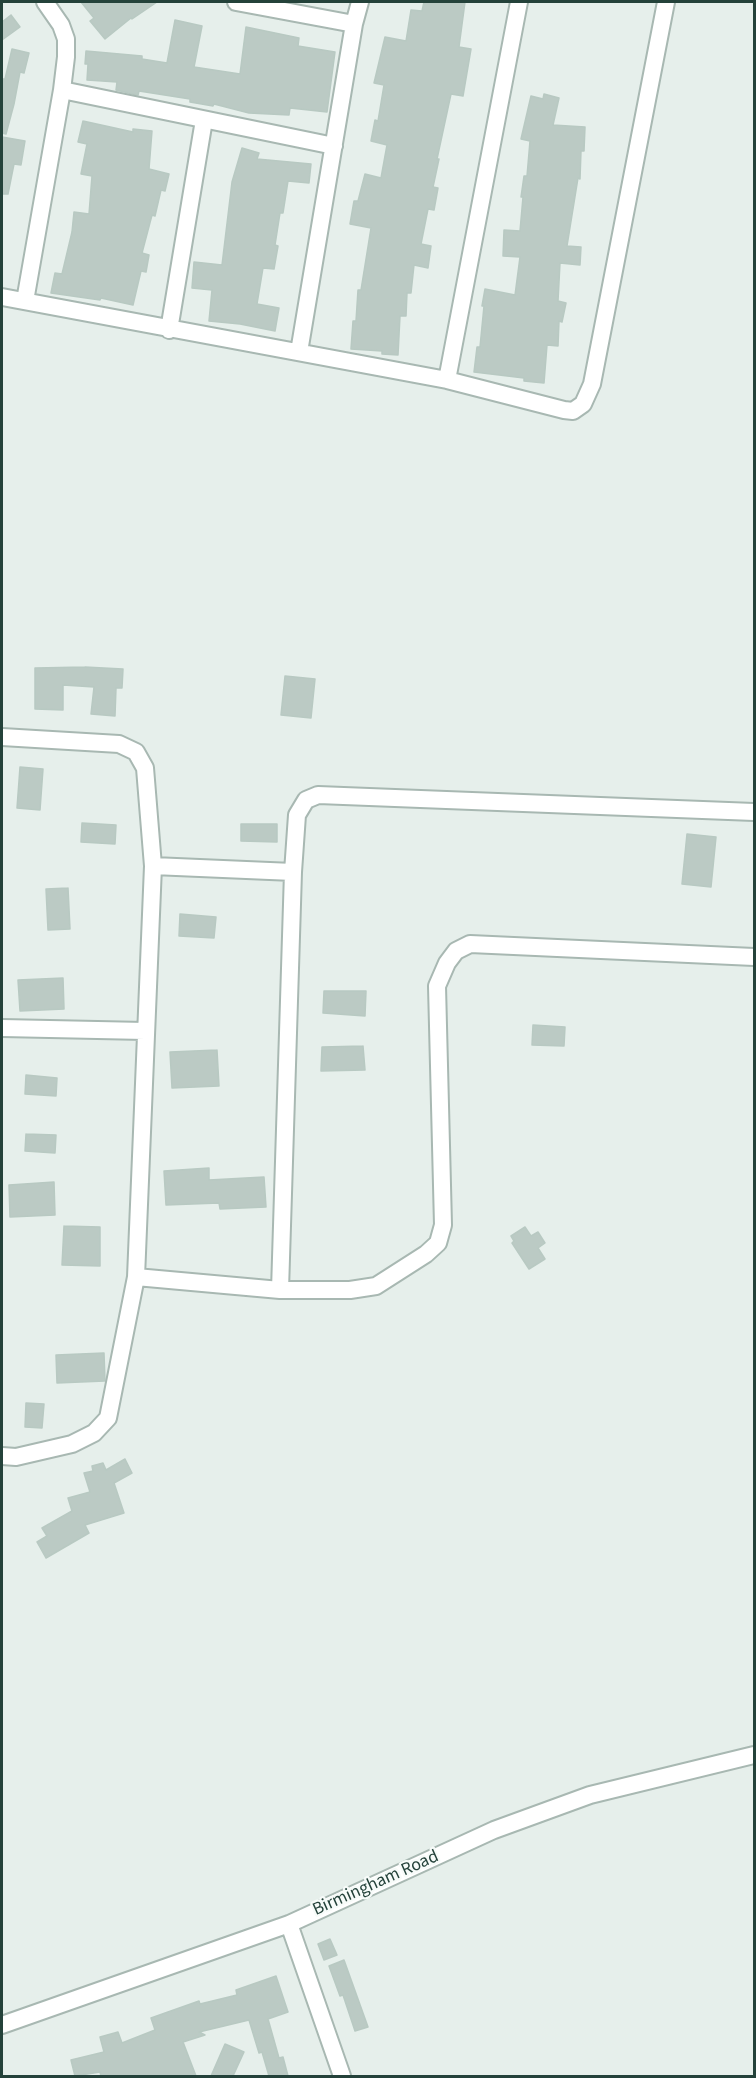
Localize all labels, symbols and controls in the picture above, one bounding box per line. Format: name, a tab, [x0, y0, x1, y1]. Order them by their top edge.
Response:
street label: Birmingham Road	[310, 1847, 442, 1921]

